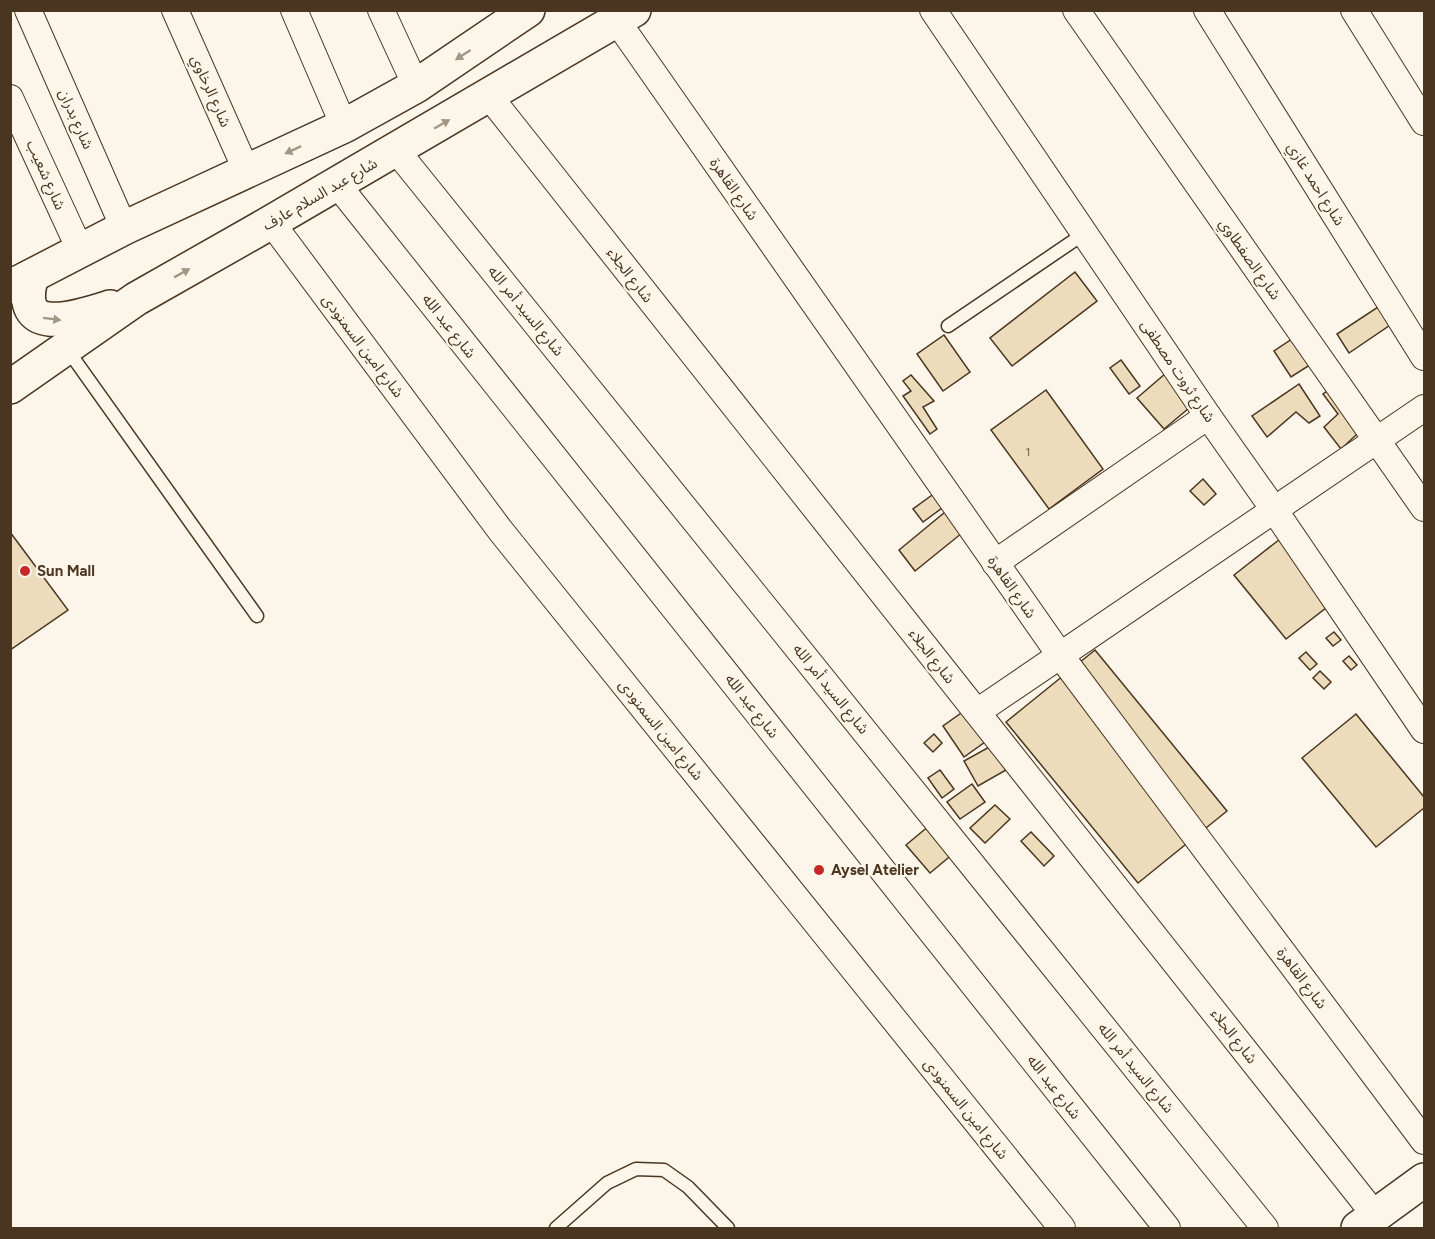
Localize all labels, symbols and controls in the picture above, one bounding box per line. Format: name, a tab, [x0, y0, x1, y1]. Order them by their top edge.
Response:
one-way arrow	[455, 49, 471, 61]
street label: شارع الرخاوي	[184, 52, 235, 131]
street label: شارع بدران	[52, 86, 97, 153]
one-way arrow	[433, 119, 450, 129]
street label: شارع شعيب	[20, 137, 69, 214]
street label: شارع احمد غازي	[1281, 139, 1349, 231]
one-way arrow	[284, 146, 301, 155]
street label: شارع عبد السلام عارف	[260, 154, 382, 237]
street label: شارع القاهرة	[703, 154, 762, 226]
street label: شارع الصفطاوي	[1213, 215, 1285, 305]
street label: شارع الجلاء	[600, 244, 657, 308]
street label: شارع السيد أمر الله	[482, 262, 568, 362]
one-way arrow	[173, 268, 190, 278]
street label: شارع عبد الله	[416, 290, 480, 364]
street label: شارع امين السمنودى	[316, 291, 408, 403]
one-way arrow	[43, 314, 62, 324]
street label: شارع ثروت مصطفى	[1135, 316, 1219, 428]
house number: 1	[1026, 445, 1030, 459]
street label: شارع القاهرة	[981, 552, 1040, 624]
place label: Sun Mall	[37, 562, 95, 580]
marker: Sun Mall	[18, 564, 32, 578]
street label: شارع الجلاء	[902, 625, 959, 689]
street label: شارع السيد أمر الله	[787, 640, 873, 740]
street label: شارع عبد الله	[719, 670, 783, 744]
street label: شارع امين السمنودى	[613, 676, 707, 786]
place label: Aysel Atelier	[831, 861, 919, 879]
marker: Aysel Atelier	[812, 863, 826, 877]
street label: شارع القاهرة	[1271, 944, 1331, 1014]
street label: شارع الجلاء	[1204, 1005, 1261, 1069]
street label: شارع السيد أمر الله	[1092, 1019, 1178, 1119]
street label: شارع عبد الله	[1021, 1051, 1085, 1125]
street label: شارع امين السمنودى	[918, 1055, 1012, 1165]

